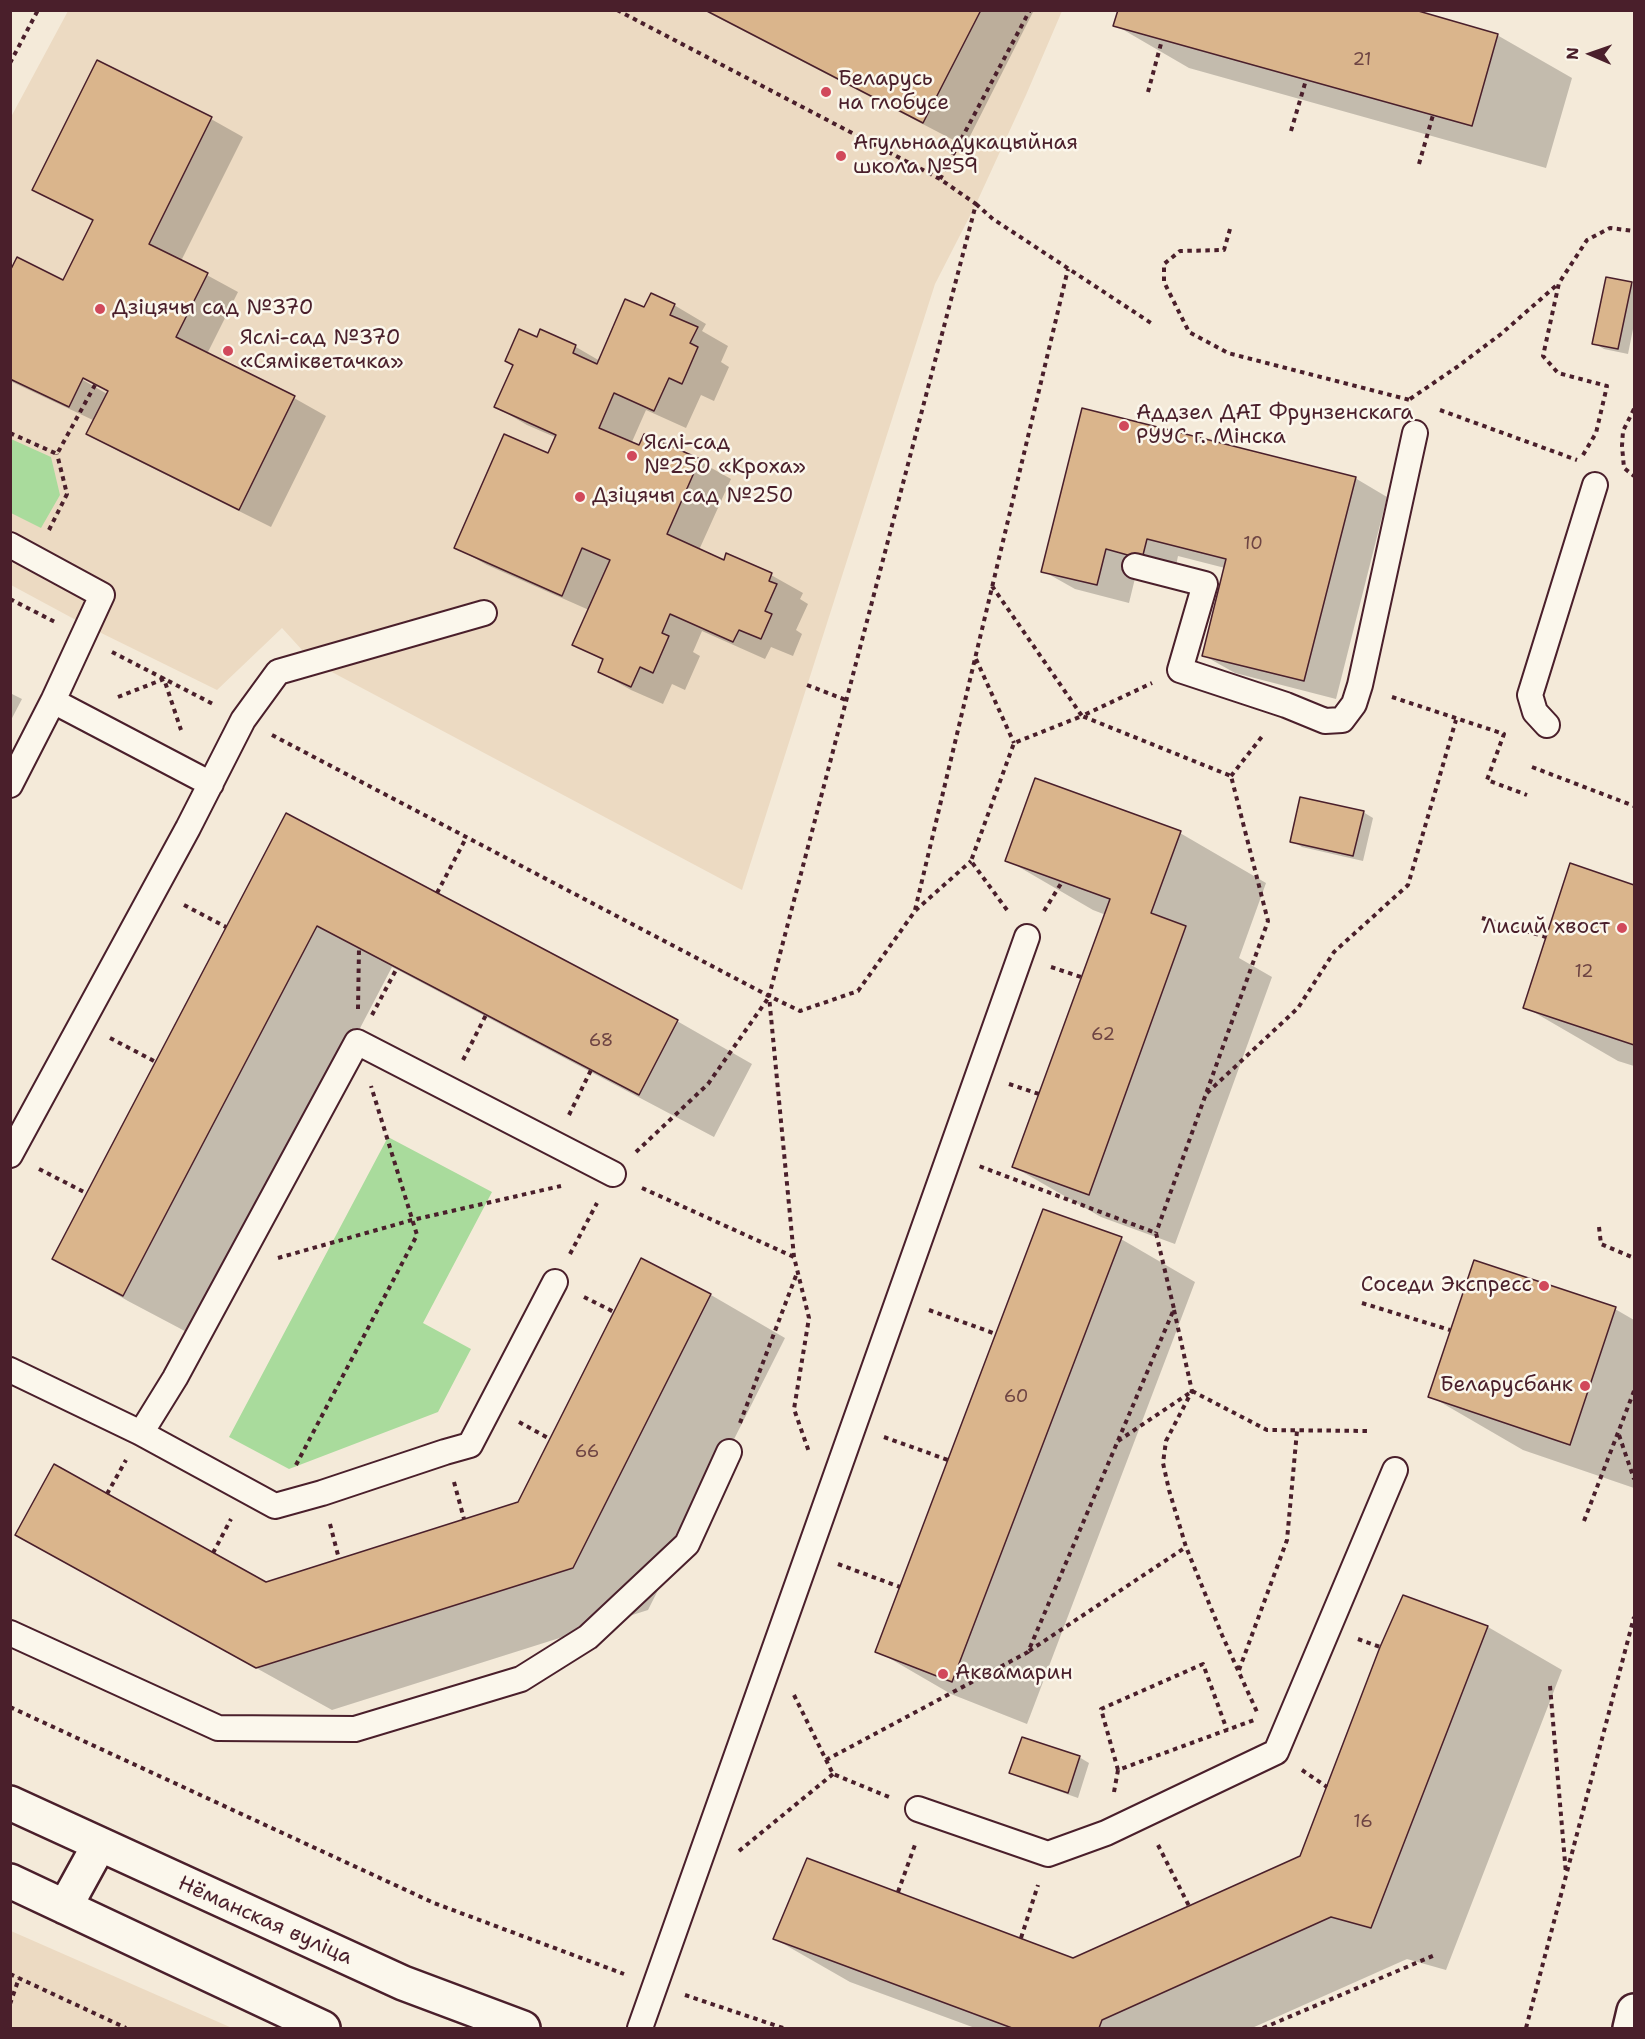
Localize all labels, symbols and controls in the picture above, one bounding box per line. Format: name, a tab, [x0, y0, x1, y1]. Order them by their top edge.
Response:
north arrow	[1561, 24, 1621, 84]
text: N	[1562, 47, 1583, 60]
house number: 21	[1352, 49, 1372, 71]
place label: Беларусь на глобусе	[838, 67, 949, 117]
marker: Беларусь на глобусе	[819, 85, 833, 99]
place label: Агульнаадукацыйная школа №59	[853, 131, 1078, 181]
marker: Агульнаадукацыйная школа №59	[834, 149, 848, 163]
place label: Дзіцячы сад №370	[112, 296, 314, 322]
marker: Дзіцячы сад №370	[93, 302, 107, 316]
place label: Яслі-сад №370 «Сямікветачка»	[240, 326, 403, 376]
marker: Яслі-сад №370 «Сямікветачка»	[221, 344, 235, 358]
place label: Аддзел ДАІ Фрунзенскага РУУС г. Мінска	[1136, 401, 1413, 451]
marker: Аддзел ДАІ Фрунзенскага РУУС г. Мінска	[1117, 419, 1131, 433]
place label: Яслі-сад №250 «Кроха»	[644, 431, 806, 481]
marker: Яслі-сад №250 «Кроха»	[625, 449, 639, 463]
place label: Дзіцячы сад №250	[592, 484, 793, 510]
marker: Дзіцячы сад №250	[573, 490, 587, 504]
house number: 10	[1243, 533, 1263, 555]
place label: Лисий хвост	[1483, 915, 1610, 941]
marker: Лисий хвост	[1615, 921, 1629, 935]
house number: 12	[1574, 961, 1594, 983]
house number: 62	[1091, 1024, 1115, 1046]
house number: 68	[589, 1030, 613, 1052]
place label: Соседи Экспресс	[1361, 1273, 1532, 1299]
marker: Соседи Экспресс	[1537, 1279, 1551, 1293]
place label: Беларусбанк	[1440, 1373, 1573, 1399]
marker: Беларусбанк	[1578, 1379, 1592, 1393]
house number: 60	[1004, 1386, 1028, 1408]
house number: 66	[575, 1441, 599, 1463]
place label: Аквамарин	[955, 1661, 1073, 1687]
marker: Аквамарин	[936, 1667, 950, 1681]
house number: 16	[1353, 1811, 1373, 1833]
street label: Нёманская вуліца	[174, 1871, 356, 1971]

